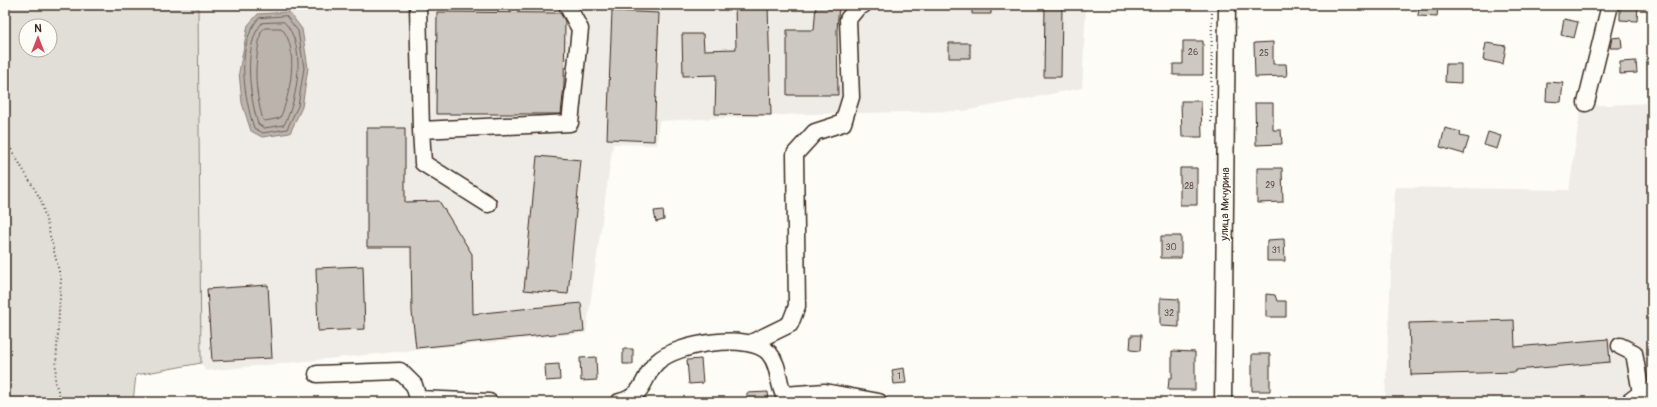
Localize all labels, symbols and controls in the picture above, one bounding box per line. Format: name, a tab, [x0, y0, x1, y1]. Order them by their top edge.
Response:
north arrow	[18, 18, 58, 58]
text: N	[34, 22, 42, 35]
house number: 26	[1188, 47, 1198, 58]
house number: 25	[1259, 48, 1269, 59]
street label: улица Мичурина	[1218, 167, 1232, 242]
house number: 29	[1265, 180, 1275, 191]
house number: 28	[1184, 181, 1194, 192]
house number: 30	[1165, 242, 1177, 253]
house number: 31	[1272, 245, 1280, 256]
house number: 32	[1164, 308, 1174, 319]
house number: 1	[897, 371, 901, 382]

